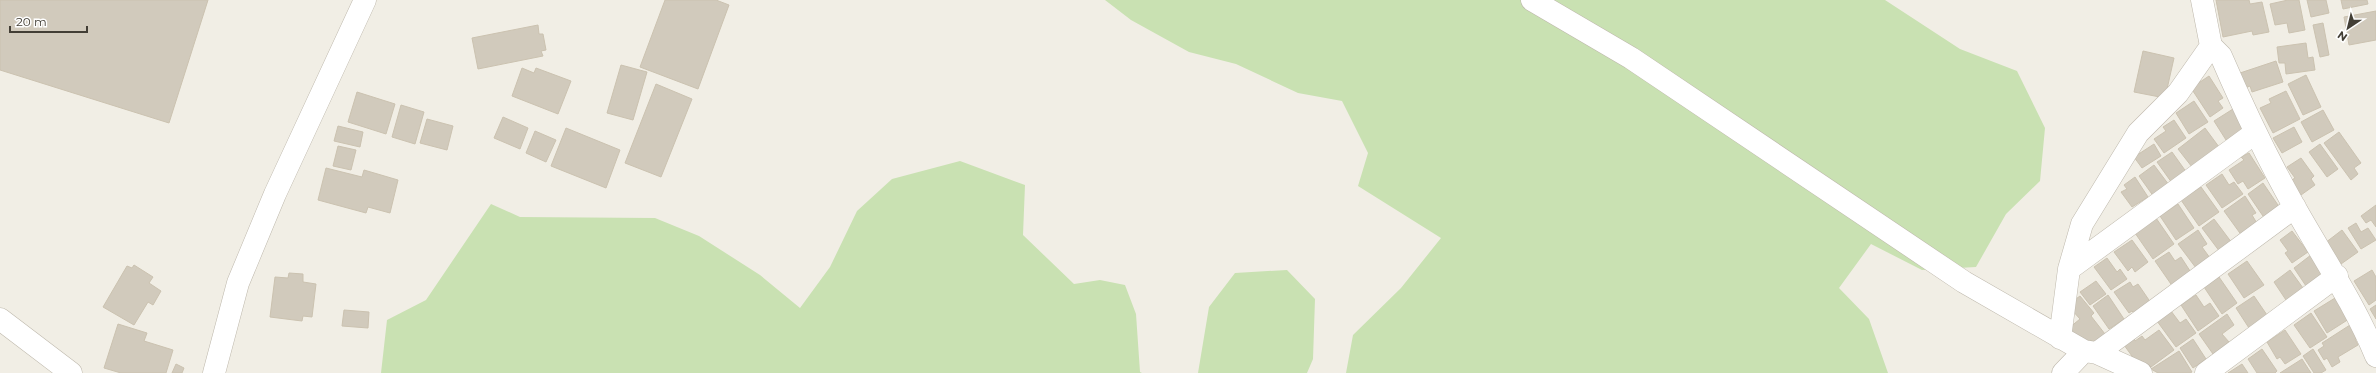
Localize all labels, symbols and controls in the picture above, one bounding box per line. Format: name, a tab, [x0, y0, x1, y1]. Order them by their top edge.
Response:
scale bar	[10, 8, 87, 34]
north arrow	[2328, 8, 2368, 48]
text: 20 m	[16, 14, 47, 29]
text: N	[2335, 28, 2350, 44]

